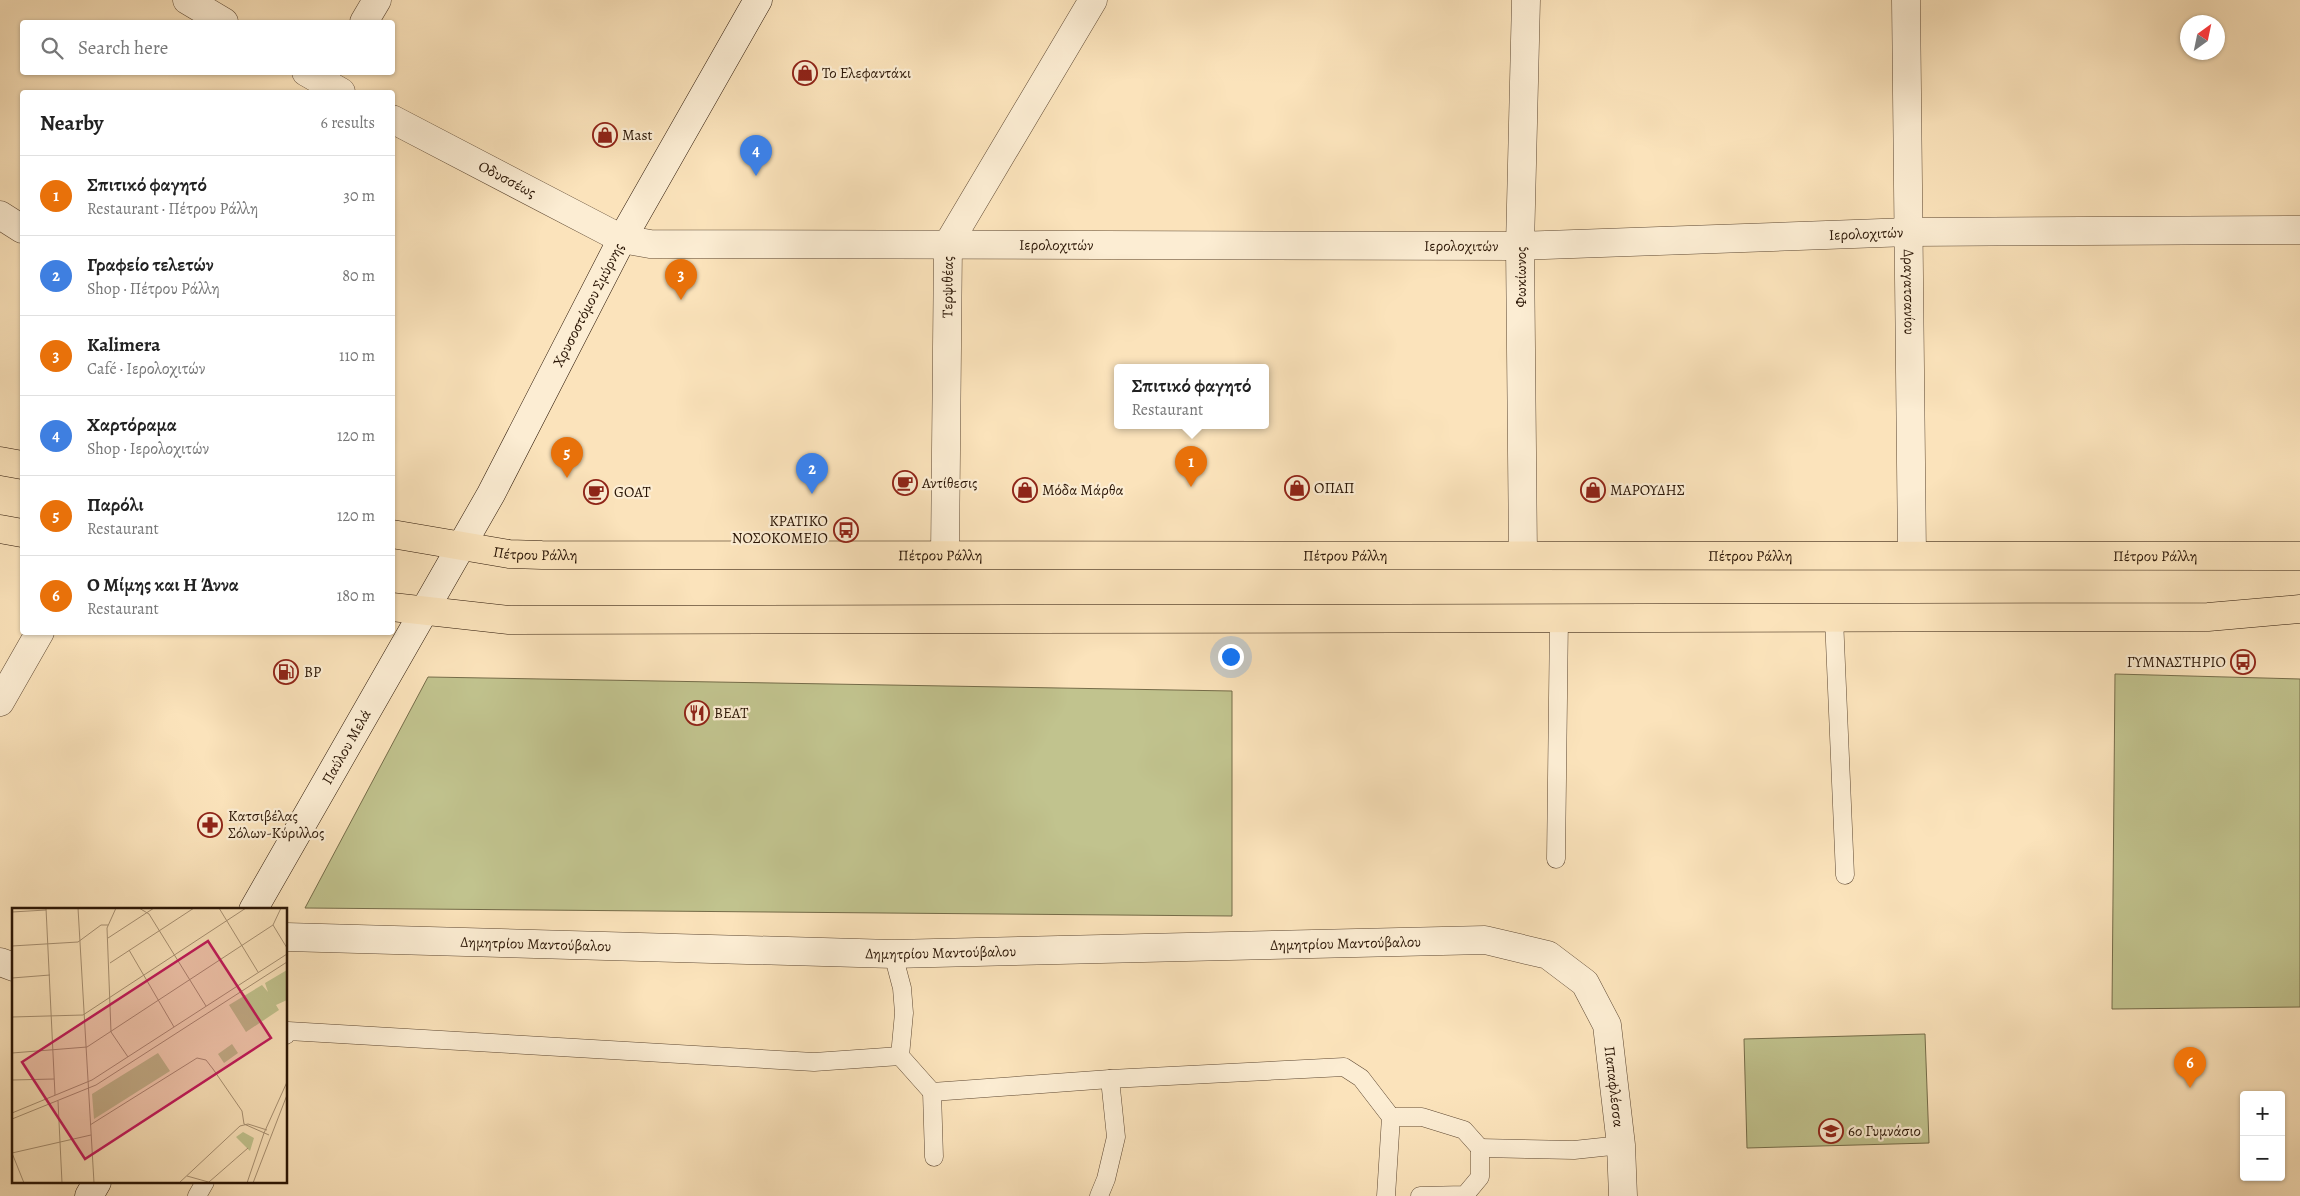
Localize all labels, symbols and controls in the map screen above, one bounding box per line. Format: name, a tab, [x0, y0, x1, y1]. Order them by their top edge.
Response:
north arrow	[2180, 15, 2225, 60]
search box	[20, 20, 395, 75]
icon: search	[38, 34, 66, 62]
text: Search here	[78, 35, 168, 61]
shop icon: Το Ελεφαντάκι	[792, 60, 818, 86]
place label: Το Ελεφαντάκι	[822, 63, 911, 83]
text: Nearby	[40, 109, 103, 137]
text: 6 results	[321, 112, 375, 134]
shop icon: Mast	[592, 122, 618, 148]
place label: Mast	[622, 125, 653, 145]
pin: 4	[740, 135, 772, 176]
street label: Οδυσσέως	[475, 156, 539, 202]
text: Σπιτικό φαγητό	[87, 172, 207, 198]
text: 1	[53, 185, 59, 207]
text: 30 m	[343, 185, 375, 207]
text: Restaurant · Πέτρου Ράλλη	[87, 198, 258, 220]
street label: Ιερολοχιτών	[1828, 222, 1903, 245]
street label: Ιερολοχιτών	[1019, 235, 1093, 255]
street label: Ιερολοχιτών	[1424, 236, 1498, 256]
street label: Χρυσοστόμου Σμύρνης	[548, 239, 628, 370]
street label: Φωκίωνος	[1511, 247, 1531, 307]
street label: Δραγατσανίου	[1899, 249, 1920, 335]
text: Γραφείο τελετών	[87, 252, 214, 278]
street label: Τερψιθέας	[937, 256, 958, 318]
pin: 3	[665, 259, 697, 300]
text: 2	[52, 265, 60, 287]
text: 80 m	[342, 265, 375, 287]
text: Shop · Πέτρου Ράλλη	[87, 278, 220, 300]
text: Kalimera	[87, 332, 161, 358]
text: 3	[53, 345, 59, 367]
text: 110 m	[339, 345, 375, 367]
text: Café · Ιερολοχιτών	[87, 358, 205, 380]
popup	[1114, 364, 1269, 429]
text: Σπιτικό φαγητό	[1132, 373, 1251, 399]
text: Restaurant	[1132, 399, 1203, 421]
text: Χαρτόραμα	[87, 412, 177, 438]
text: 4	[52, 425, 60, 447]
text: 120 m	[337, 425, 375, 447]
pin: 5	[551, 437, 583, 478]
text: Shop · Ιερολοχιτών	[87, 438, 209, 460]
pin: 1	[1175, 446, 1207, 487]
pin: 2	[796, 453, 828, 494]
cafe icon: Αντίθεσις	[892, 470, 918, 496]
place label: Αντίθεσις	[921, 473, 977, 493]
shop icon: ΟΠΑΠ	[1284, 475, 1310, 501]
shop icon: Μόδα Μάρθα	[1012, 477, 1038, 503]
shop icon: ΜΑΡΟΥΔΗΣ	[1580, 477, 1606, 503]
place label: ΟΠΑΠ	[1314, 478, 1354, 498]
cafe icon: GOAT	[583, 479, 609, 505]
place label: Μόδα Μάρθα	[1042, 480, 1124, 500]
place label: ΜΑΡΟΥΔΗΣ	[1610, 480, 1685, 500]
place label: GOAT	[614, 482, 652, 502]
text: Παρόλι	[87, 492, 144, 518]
text: 5	[53, 505, 59, 527]
text: 120 m	[337, 505, 375, 527]
place label: ΚΡΑΤΙΚΟ ΝΟΣΟΚΟΜΕΙΟ	[732, 511, 828, 548]
bus stop icon: ΚΡΑΤΙΚΟ ΝΟΣΟΚΟΜΕΙΟ	[833, 517, 859, 543]
text: Restaurant	[87, 518, 159, 540]
street label: Πέτρου Ράλλη	[492, 541, 577, 565]
street label: Πέτρου Ράλλη	[898, 545, 982, 565]
street label: Πέτρου Ράλλη	[1303, 545, 1387, 565]
street label: Πέτρου Ράλλη	[1708, 546, 1792, 566]
street label: Πέτρου Ράλλη	[2113, 546, 2197, 566]
text: Ο Μίμης και Η Άννα	[87, 572, 239, 598]
text: 6	[52, 585, 60, 607]
text: 180 m	[337, 585, 375, 607]
text: Restaurant	[87, 598, 159, 620]
your location	[1218, 644, 1244, 670]
bus stop icon: ΓΥΜΝΑΣΤΗΡΙΟ	[2230, 649, 2256, 675]
place label: ΓΥΜΝΑΣΤΗΡΙΟ	[2127, 652, 2226, 672]
fuel station icon: BP	[273, 659, 299, 685]
place label: BP	[304, 662, 321, 682]
restaurant icon: ΒΕΑΤ	[684, 700, 710, 726]
place label: ΒΕΑΤ	[714, 703, 749, 723]
street label: Παύλου Μελά	[317, 706, 376, 788]
place label: Κατσιβέλας Σόλων-Κύριλλος	[228, 806, 324, 843]
pharmacy icon: Κατσιβέλας Σόλων-Κύριλλος	[197, 812, 223, 838]
inset map	[12, 908, 288, 1184]
street label: Δημητρίου Μαντούβαλου	[460, 932, 612, 956]
street label: Δημητρίου Μαντούβαλου	[1270, 932, 1421, 955]
street label: Δημητρίου Μαντούβαλου	[865, 941, 1017, 964]
street label: Παπαφλέσσα	[1600, 1045, 1629, 1128]
pin: 6	[2174, 1047, 2206, 1088]
map controls	[2240, 1091, 2285, 1181]
button: +	[2240, 1091, 2285, 1136]
school or university icon: 6ο Γυμνάσιο	[1818, 1118, 1844, 1144]
place label: 6ο Γυμνάσιο	[1848, 1121, 1921, 1141]
button: −	[2240, 1136, 2285, 1181]

